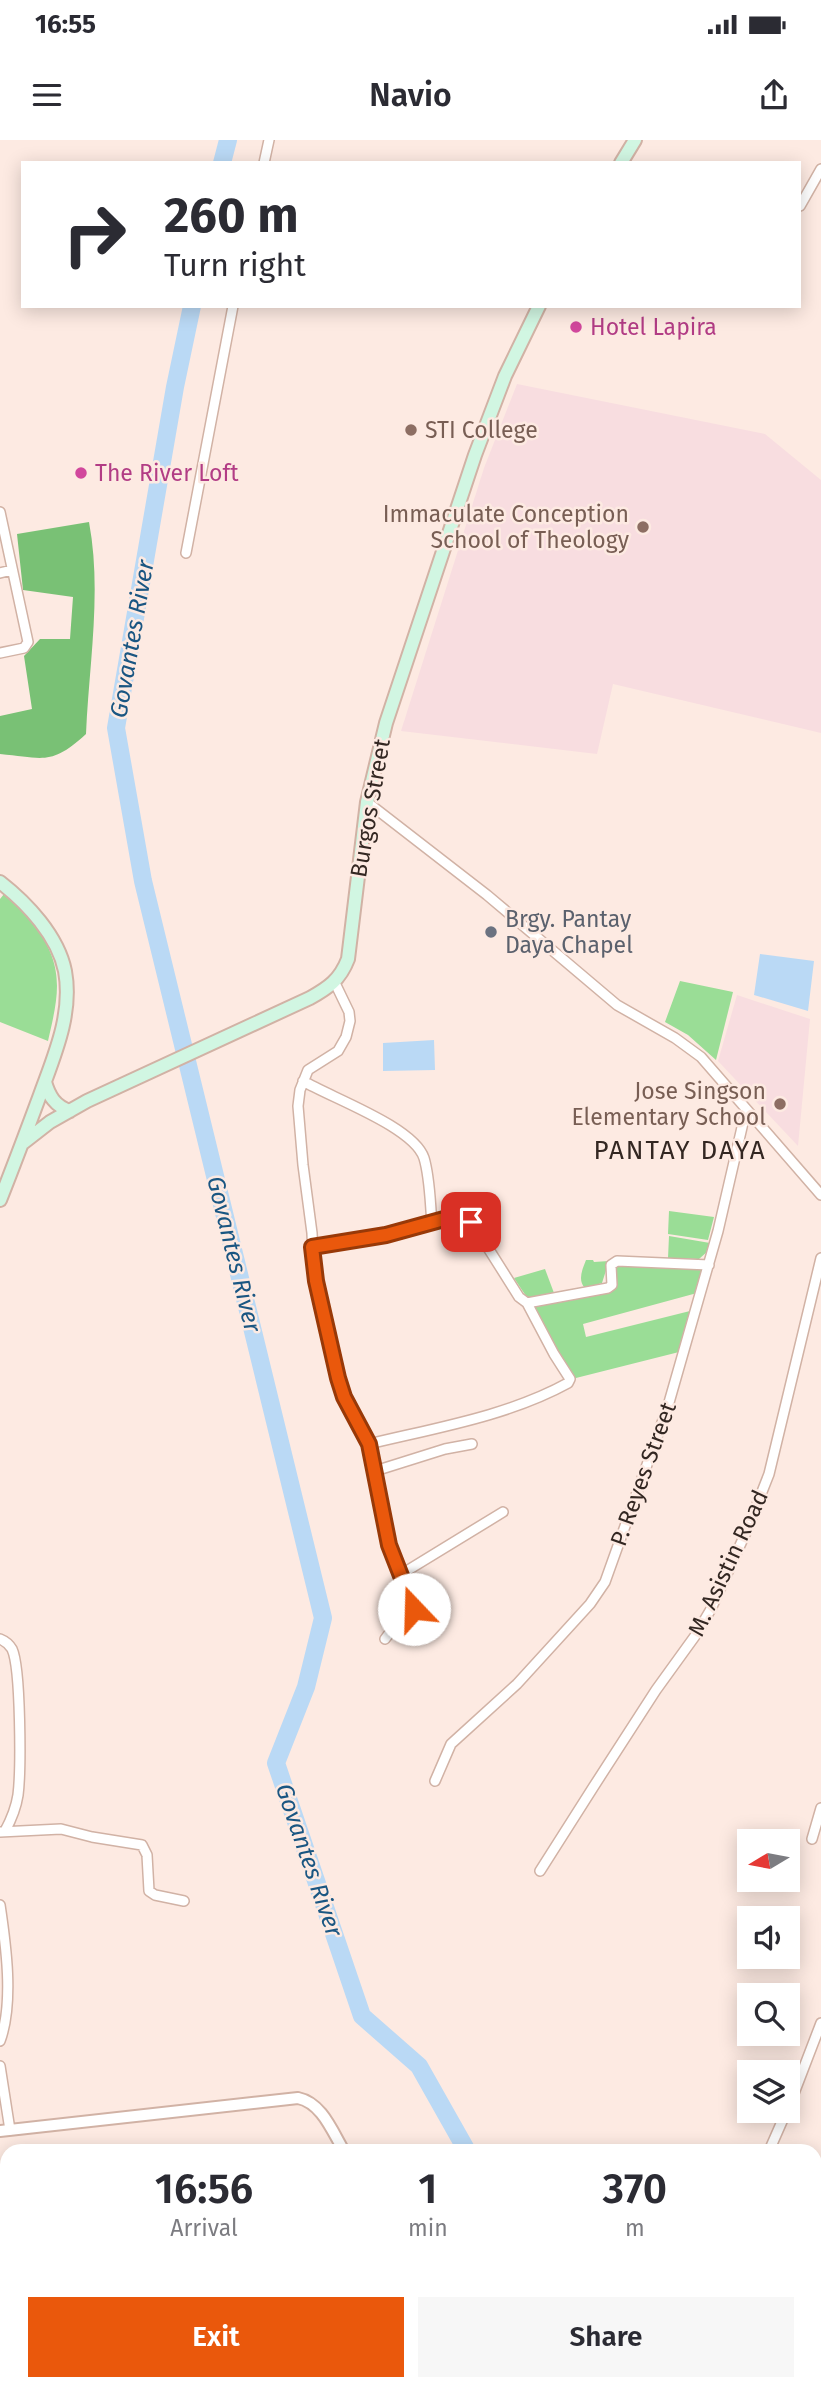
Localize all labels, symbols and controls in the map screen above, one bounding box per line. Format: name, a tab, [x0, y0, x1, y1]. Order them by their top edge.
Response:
text: 16:55	[35, 9, 96, 40]
icon: menu	[28, 76, 66, 114]
text: Navio	[369, 76, 452, 114]
icon: share	[755, 76, 793, 114]
text: 260 m	[164, 186, 299, 245]
icon: right	[49, 189, 140, 280]
text: Turn right	[164, 246, 306, 284]
place label: Hotel Lapira	[590, 313, 717, 341]
marker: Hotel Lapira	[568, 319, 584, 335]
place label: STI College	[425, 416, 538, 444]
marker: STI College	[403, 422, 419, 438]
place label: The River Loft	[95, 459, 239, 487]
marker: The River Loft	[73, 465, 89, 481]
place label: Immaculate Conception School of Theology	[383, 500, 630, 554]
marker: Immaculate Conception School of Theology	[635, 519, 651, 535]
water label: Govantes River	[104, 557, 160, 720]
street label: Burgos Street	[344, 736, 396, 879]
place label: Brgy. Pantay Daya Chapel	[505, 905, 633, 959]
marker: Brgy. Pantay Daya Chapel	[483, 924, 499, 940]
place label: Jose Singson Elementary School	[571, 1077, 766, 1131]
marker: Jose Singson Elementary School	[772, 1096, 788, 1112]
district label: PANTAY DAYA	[593, 1135, 767, 1166]
water label: Govantes River	[201, 1173, 267, 1336]
pin	[441, 1192, 501, 1252]
icon: arrive	[452, 1203, 490, 1241]
street label: P. Reyes Street	[604, 1398, 682, 1550]
street label: M. Asistin Road	[682, 1485, 774, 1641]
position arrow	[377, 1572, 451, 1646]
water label: Govantes River	[270, 1780, 349, 1941]
north arrow	[737, 1829, 800, 1892]
map controls	[737, 1829, 800, 2123]
button: sound	[737, 1906, 800, 1969]
button: search	[737, 1983, 800, 2046]
button: layers	[737, 2060, 800, 2123]
text: 16:56	[155, 2164, 253, 2214]
text: 1	[418, 2164, 437, 2214]
text: 370	[603, 2164, 667, 2214]
text: Arrival	[170, 2214, 238, 2242]
text: min	[408, 2214, 448, 2242]
text: m	[625, 2214, 645, 2242]
button: Exit	[28, 2297, 404, 2377]
button: Share	[418, 2297, 794, 2377]

